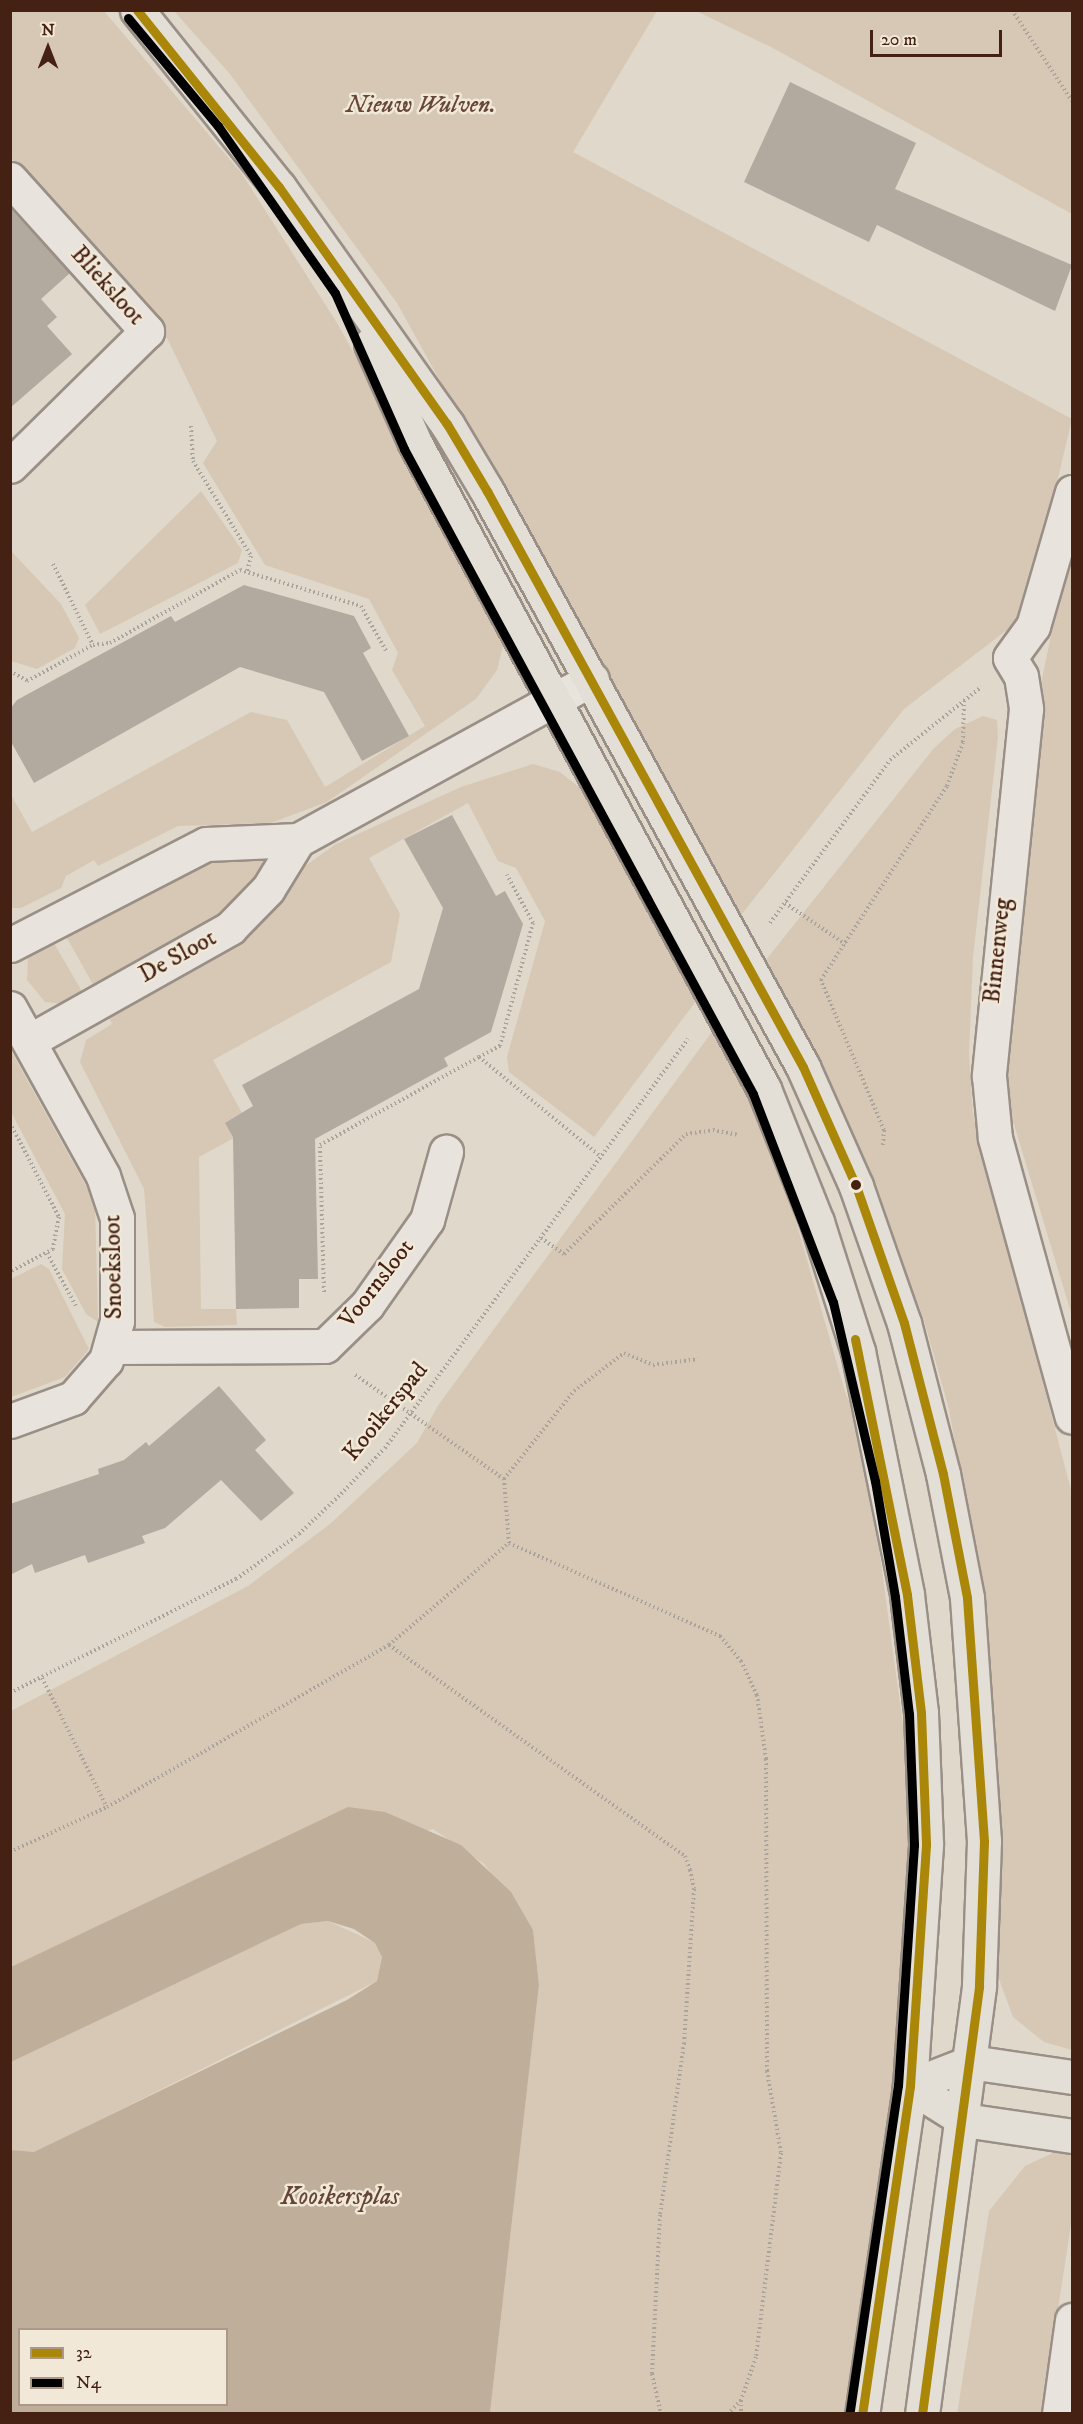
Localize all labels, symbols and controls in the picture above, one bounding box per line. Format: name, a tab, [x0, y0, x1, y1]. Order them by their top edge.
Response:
north arrow	[18, 18, 78, 78]
scale bar	[873, 18, 1005, 56]
text: N	[41, 20, 55, 40]
text: 20 m	[881, 29, 917, 51]
park label: Nieuw Wulven.	[346, 92, 496, 120]
street label: Blieksloot	[64, 241, 150, 331]
street label: Binnenweg	[978, 897, 1018, 1005]
street label: De Sloot	[134, 924, 222, 990]
unlabelled marker	[850, 1179, 862, 1191]
street label: Snoeksloot	[99, 1214, 129, 1320]
street label: Voornsloot	[333, 1234, 421, 1334]
street label: Kooikerspad	[337, 1357, 435, 1467]
water label: Kooikersplas	[281, 2181, 399, 2213]
legend	[18, 2328, 228, 2406]
text: 32	[76, 2342, 92, 2364]
text: N4	[76, 2372, 101, 2394]

